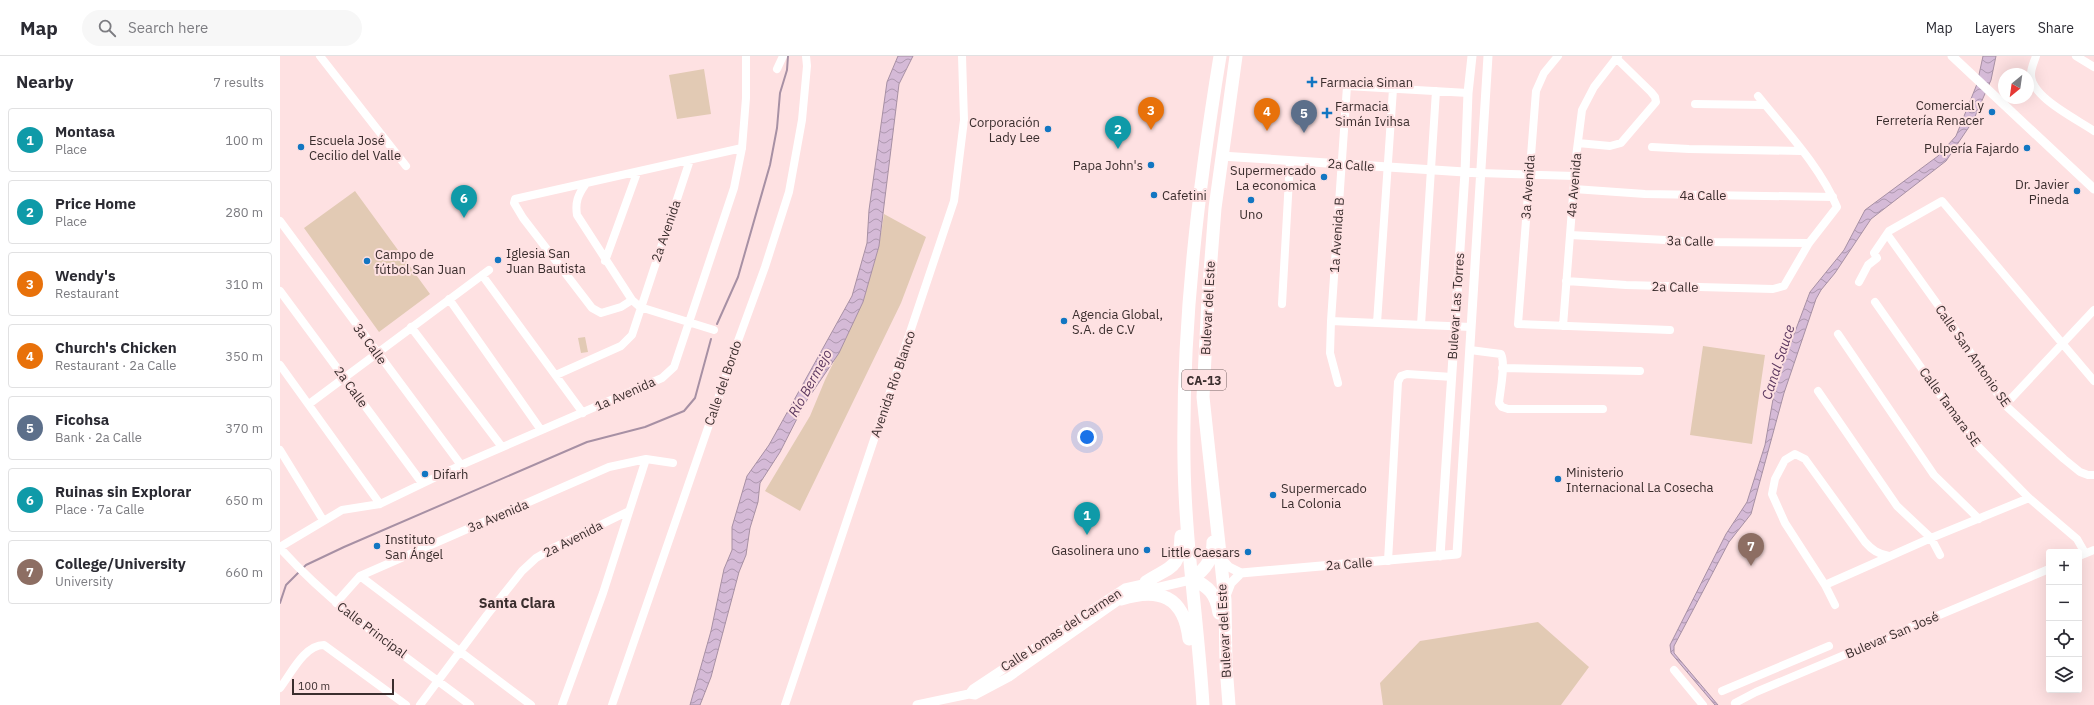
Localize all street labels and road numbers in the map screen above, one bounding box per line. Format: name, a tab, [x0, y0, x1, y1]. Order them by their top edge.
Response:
street label: 4a Avenida	[1563, 152, 1585, 218]
street label: 3a Avenida	[1517, 154, 1539, 220]
street label: 2a Calle	[1327, 155, 1375, 175]
street label: 4a Calle	[1680, 187, 1726, 204]
street label: 1a Avenida B	[1326, 196, 1348, 274]
street label: 2a Avenida	[647, 198, 685, 264]
street label: 3a Calle	[1666, 232, 1714, 250]
street label: Bulevar Las Torres	[1444, 252, 1468, 360]
street label: Bulevar del Este	[1197, 260, 1219, 356]
street label: 2a Calle	[1651, 278, 1699, 296]
street label: Calle San Antonio SE	[1931, 302, 2015, 410]
street label: 3a Calle	[349, 320, 391, 368]
street label: Avenida Río Blanco	[867, 328, 919, 440]
street label: Calle del Bordo	[701, 338, 745, 428]
street label: 2a Calle	[330, 363, 372, 411]
street label: Calle Tamara SE	[1916, 364, 1984, 450]
road number: CA-13	[1182, 370, 1226, 390]
street label: 1a Avenida	[592, 373, 658, 415]
street label: 3a Avenida	[465, 496, 531, 536]
street label: 2a Avenida	[540, 517, 606, 561]
street label: 2a Calle	[1325, 554, 1373, 574]
street label: Bulevar del Este	[1213, 583, 1235, 679]
street label: Calle Lomas del Carmen	[997, 585, 1125, 675]
street label: Calle Principal	[334, 598, 411, 662]
street label: Bulevar San José	[1843, 608, 1941, 662]

